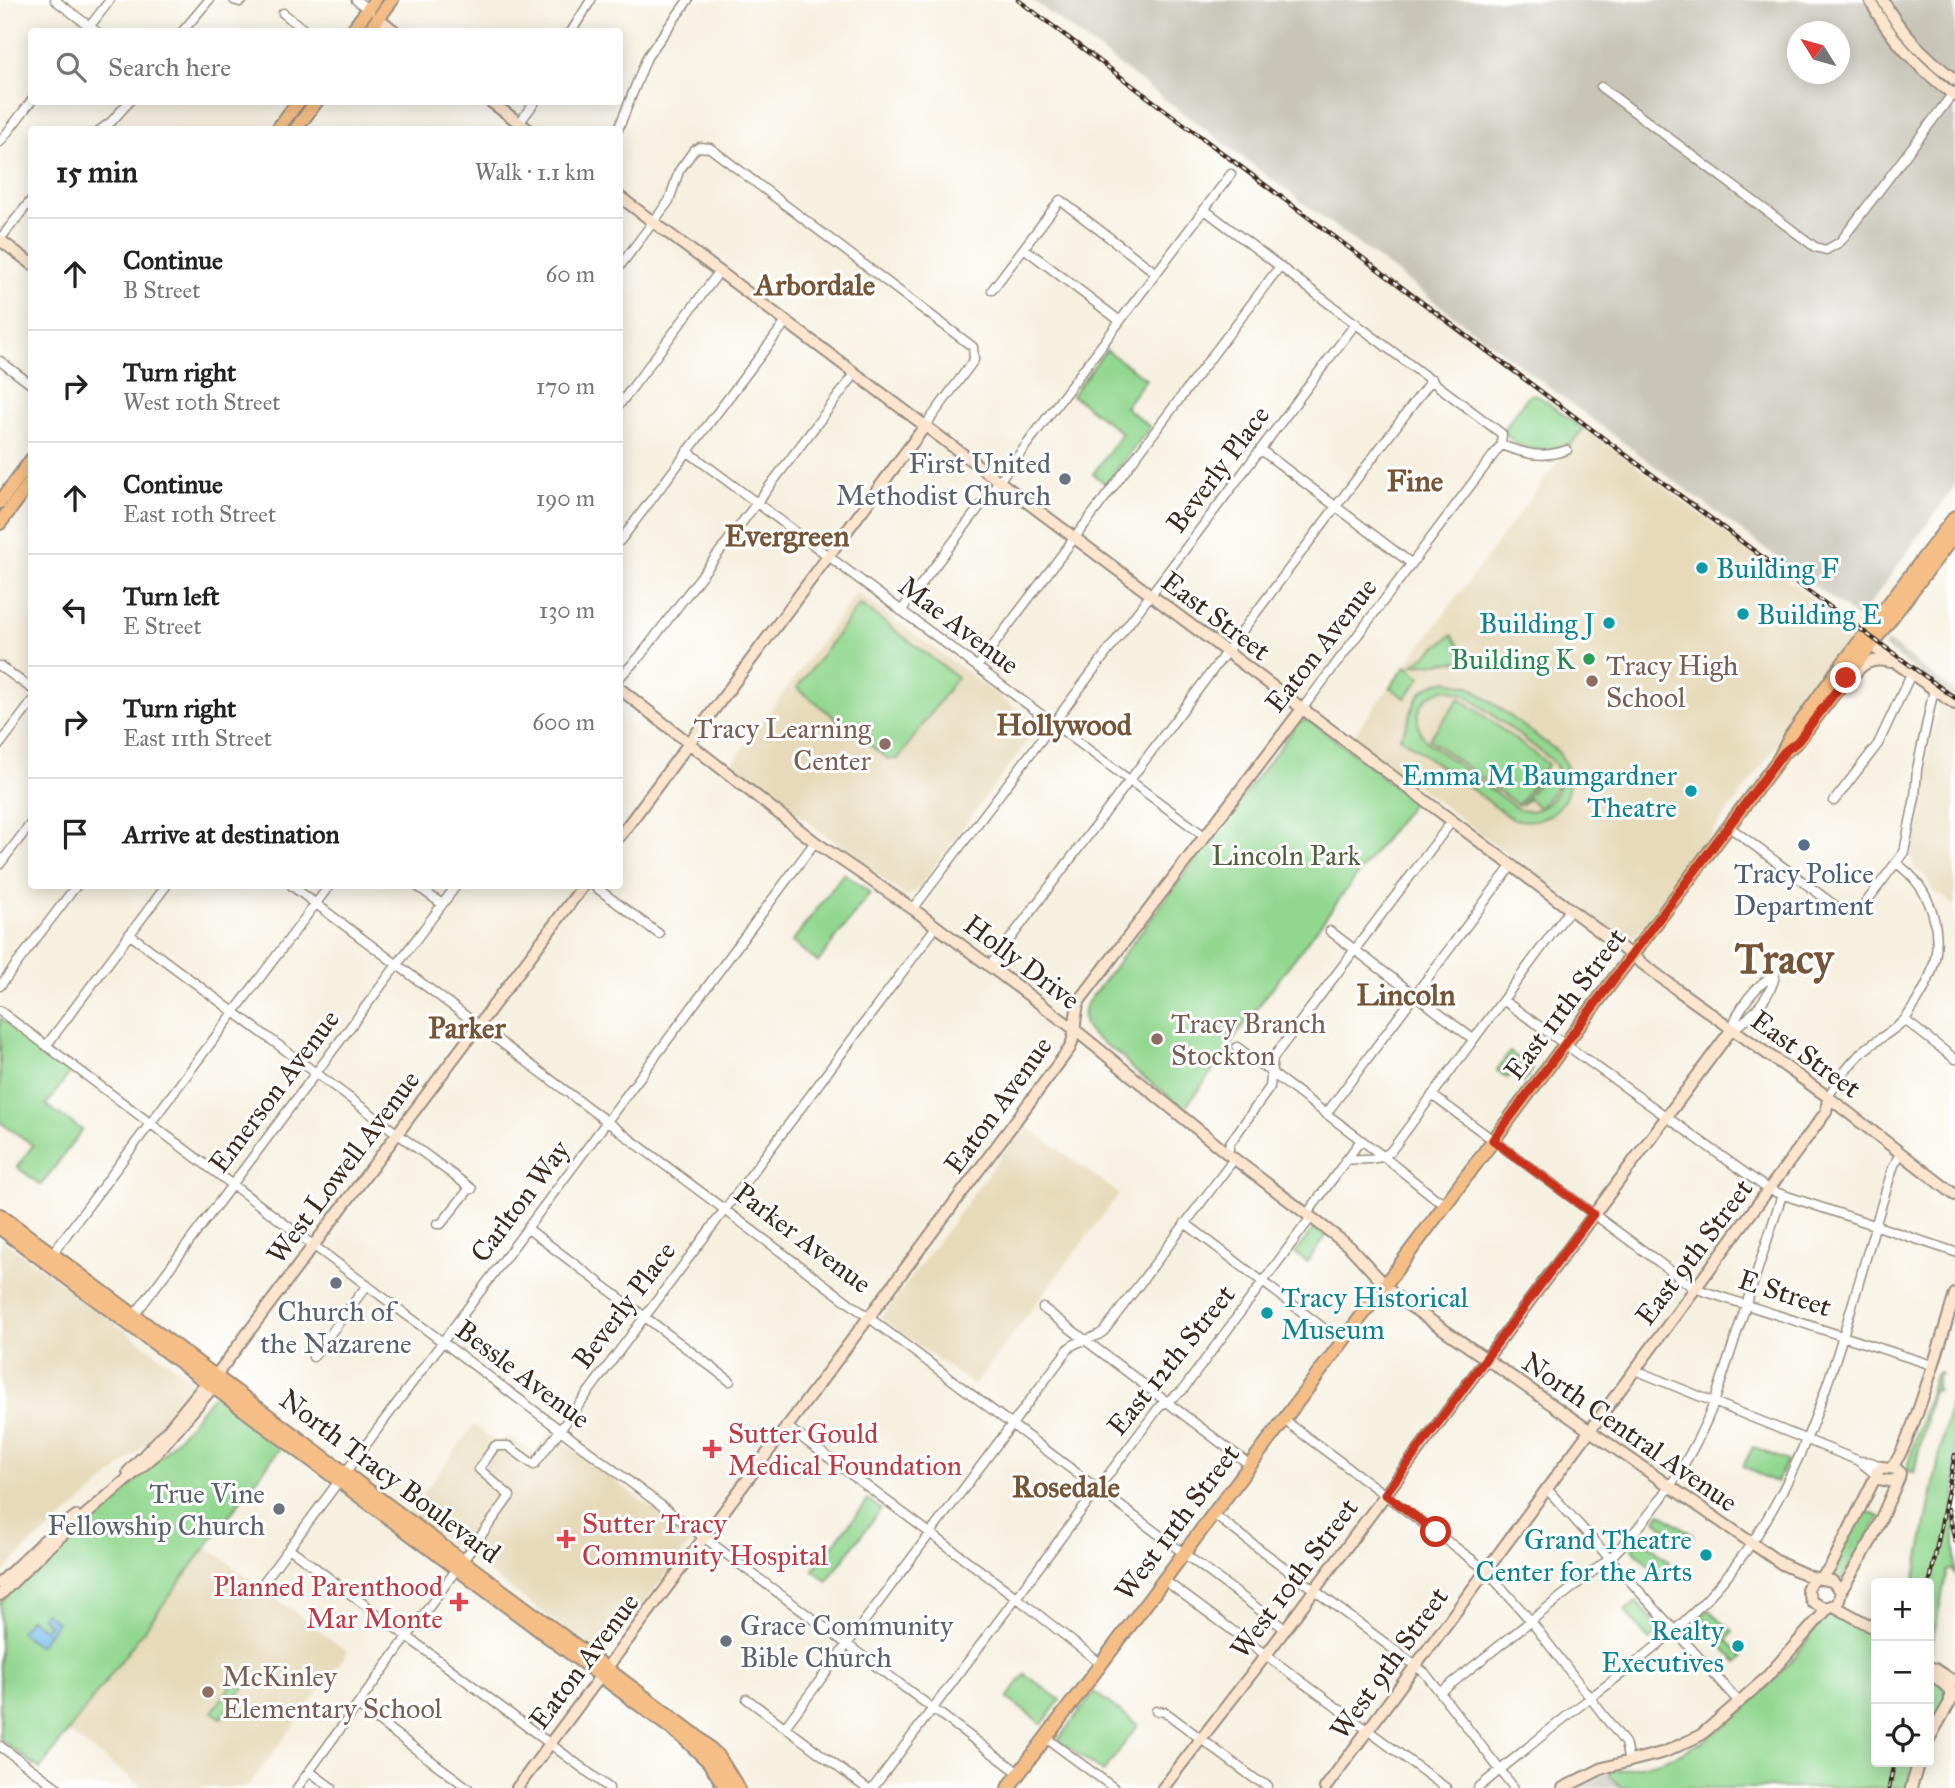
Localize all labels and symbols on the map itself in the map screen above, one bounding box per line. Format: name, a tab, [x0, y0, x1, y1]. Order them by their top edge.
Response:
north arrow	[1787, 21, 1850, 84]
district label: Arbordale	[753, 267, 876, 303]
street label: Beverly Place	[1159, 398, 1277, 540]
place label: First United Methodist Church	[836, 446, 1051, 513]
district label: Fine	[1387, 463, 1444, 499]
marker: First United Methodist Church	[1057, 471, 1073, 487]
district label: Evergreen	[725, 518, 850, 554]
place label: Building F	[1716, 551, 1839, 586]
marker: Building F	[1694, 560, 1710, 576]
street label: East Street	[1155, 564, 1278, 668]
street label: Mae Avenue	[892, 568, 1026, 682]
street label: Eaton Avenue	[1258, 571, 1384, 719]
place label: Building E	[1757, 597, 1882, 632]
place label: Building J	[1479, 606, 1595, 641]
marker: Building E	[1735, 606, 1751, 622]
marker: Building J	[1601, 615, 1617, 631]
place label: Building K	[1451, 642, 1576, 677]
place label: Tracy High School	[1606, 648, 1739, 715]
marker: Building K	[1581, 651, 1597, 667]
route end	[1830, 662, 1861, 693]
marker: Tracy High School	[1584, 673, 1600, 689]
district label: Hollywood	[996, 707, 1133, 743]
place label: Tracy Learning Center	[693, 711, 872, 778]
marker: Tracy Learning Center	[877, 736, 893, 752]
place label: Emma M Baumgardner Theatre	[1402, 758, 1677, 825]
marker: Emma M Baumgardner Theatre	[1683, 783, 1699, 799]
marker: Tracy Police Department	[1796, 837, 1812, 853]
park label: Lincoln Park	[1212, 838, 1360, 873]
place label: Tracy Police Department	[1734, 856, 1874, 923]
street label: Holly Drive	[957, 907, 1087, 1017]
street label: East 11th Street	[1496, 921, 1634, 1087]
district label: Tracy	[1735, 933, 1835, 985]
district label: Lincoln	[1357, 977, 1456, 1013]
street label: Emerson Avenue	[201, 1002, 347, 1180]
street label: East Street	[1744, 1002, 1868, 1106]
place label: Tracy Branch Stockton	[1171, 1006, 1326, 1073]
district label: Parker	[428, 1010, 507, 1046]
street label: Eaton Avenue	[936, 1029, 1060, 1181]
marker: Tracy Branch Stockton	[1149, 1031, 1165, 1047]
street label: West Lowell Avenue	[259, 1063, 427, 1271]
street label: Carlton Way	[463, 1132, 578, 1269]
street label: East 9th Street	[1628, 1172, 1760, 1332]
street label: Parker Avenue	[728, 1175, 878, 1301]
street label: Beverly Place	[565, 1234, 683, 1376]
street label: E Street	[1734, 1262, 1836, 1324]
marker: Church of the Nazarene	[328, 1275, 344, 1291]
street label: East 12th Street	[1100, 1277, 1243, 1442]
place label: Tracy Historical Museum	[1281, 1280, 1469, 1347]
place label: Church of the Nazarene	[260, 1294, 412, 1361]
marker: Tracy Historical Museum	[1259, 1305, 1275, 1321]
street label: Bessle Avenue	[449, 1312, 597, 1436]
street label: North Central Avenue	[1515, 1344, 1745, 1520]
street label: North Tracy Boulevard	[273, 1381, 507, 1571]
place label: Sutter Gould Medical Foundation	[728, 1416, 962, 1483]
street label: West 11th Street	[1107, 1437, 1247, 1607]
marker: Sutter Gould Medical Foundation	[702, 1439, 722, 1459]
district label: Rosedale	[1012, 1469, 1120, 1505]
place label: True Vine Fellowship Church	[47, 1476, 265, 1543]
street label: West 10th Street	[1222, 1491, 1366, 1665]
marker: True Vine Fellowship Church	[271, 1501, 287, 1517]
place label: Sutter Tracy Community Hospital	[582, 1506, 829, 1573]
route start	[1420, 1516, 1451, 1547]
place label: Grand Theatre Center for the Arts	[1476, 1522, 1692, 1589]
marker: Sutter Tracy Community Hospital	[556, 1529, 576, 1549]
marker: Grand Theatre Center for the Arts	[1698, 1547, 1714, 1563]
place label: Planned Parenthood Mar Monte	[213, 1569, 443, 1636]
street label: West 9th Street	[1322, 1580, 1456, 1746]
street label: Eaton Avenue	[521, 1586, 647, 1736]
marker: Planned Parenthood Mar Monte	[449, 1592, 469, 1612]
place label: Grace Community Bible Church	[740, 1608, 954, 1675]
place label: Realty Executives	[1601, 1613, 1725, 1680]
marker: Grace Community Bible Church	[718, 1633, 734, 1649]
marker: Realty Executives	[1730, 1638, 1746, 1654]
place label: McKinley Elementary School	[222, 1659, 443, 1726]
marker: McKinley Elementary School	[200, 1684, 216, 1700]

